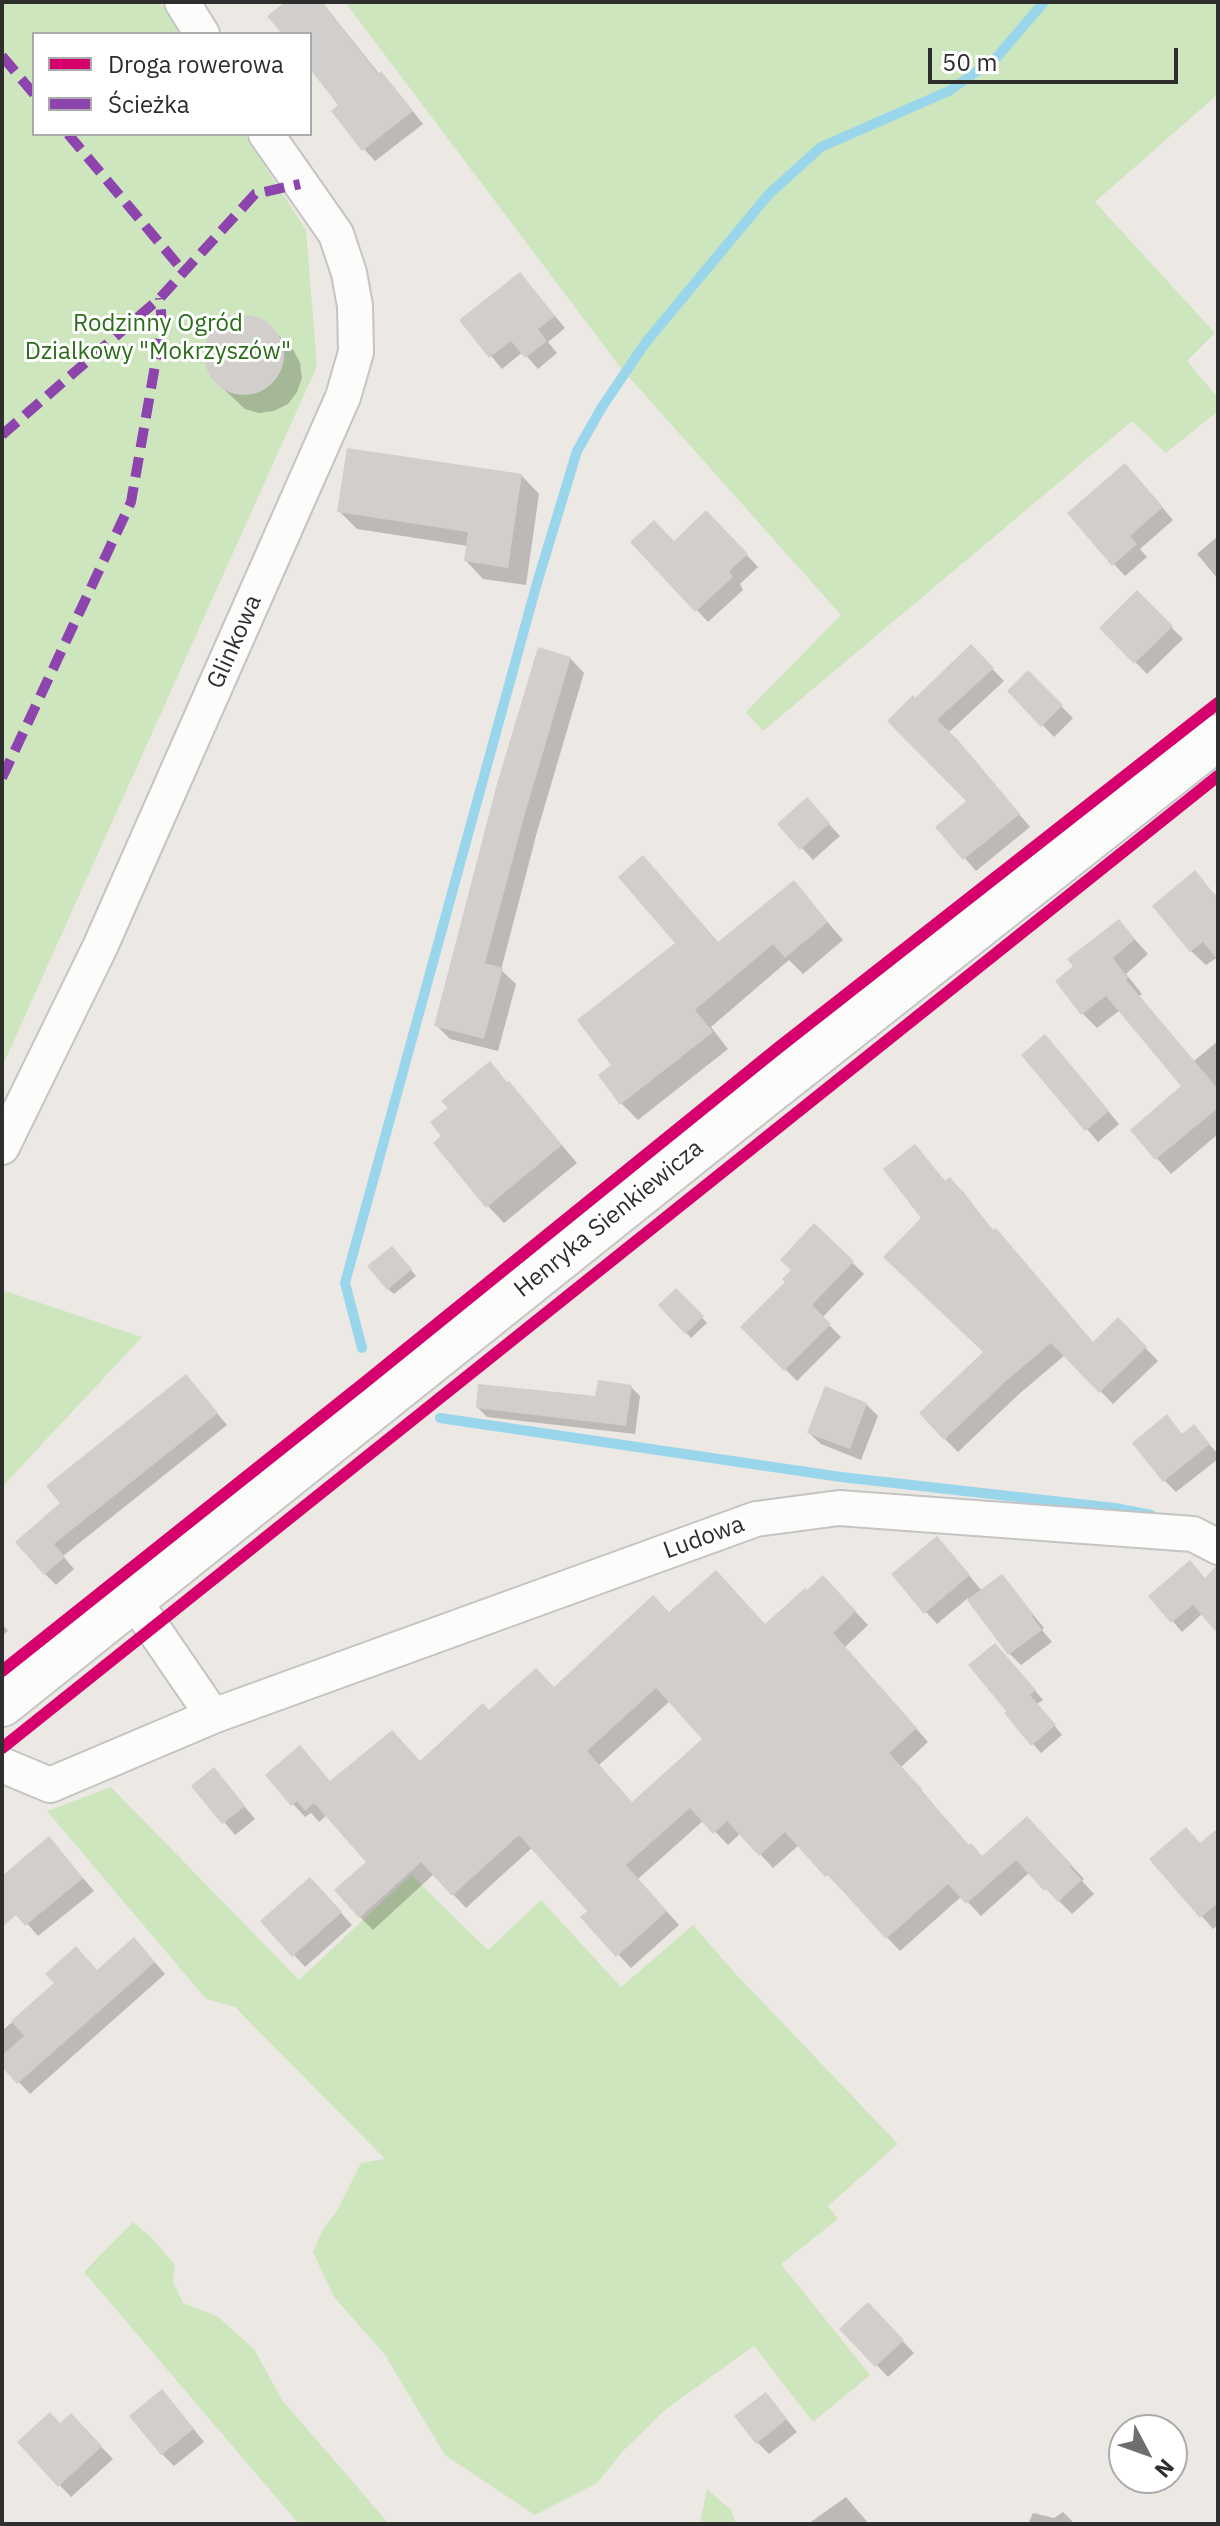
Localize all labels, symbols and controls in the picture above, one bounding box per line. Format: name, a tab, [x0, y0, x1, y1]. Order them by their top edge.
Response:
legend	[32, 32, 312, 136]
scale bar	[932, 32, 1182, 82]
text: 50 m	[942, 46, 997, 78]
text: Droga rowerowa	[108, 48, 284, 80]
text: Ścieżka	[108, 88, 190, 120]
park label: Rodzinny Ogród Dzialkowy "Mokrzyszów"	[25, 310, 291, 366]
street label: Glinkowa	[202, 591, 268, 693]
street label: Henryka Sienkiewicza	[509, 1134, 709, 1304]
street label: Ludowa	[660, 1510, 748, 1566]
north arrow	[1108, 2414, 1188, 2494]
text: N	[1149, 2453, 1181, 2484]

